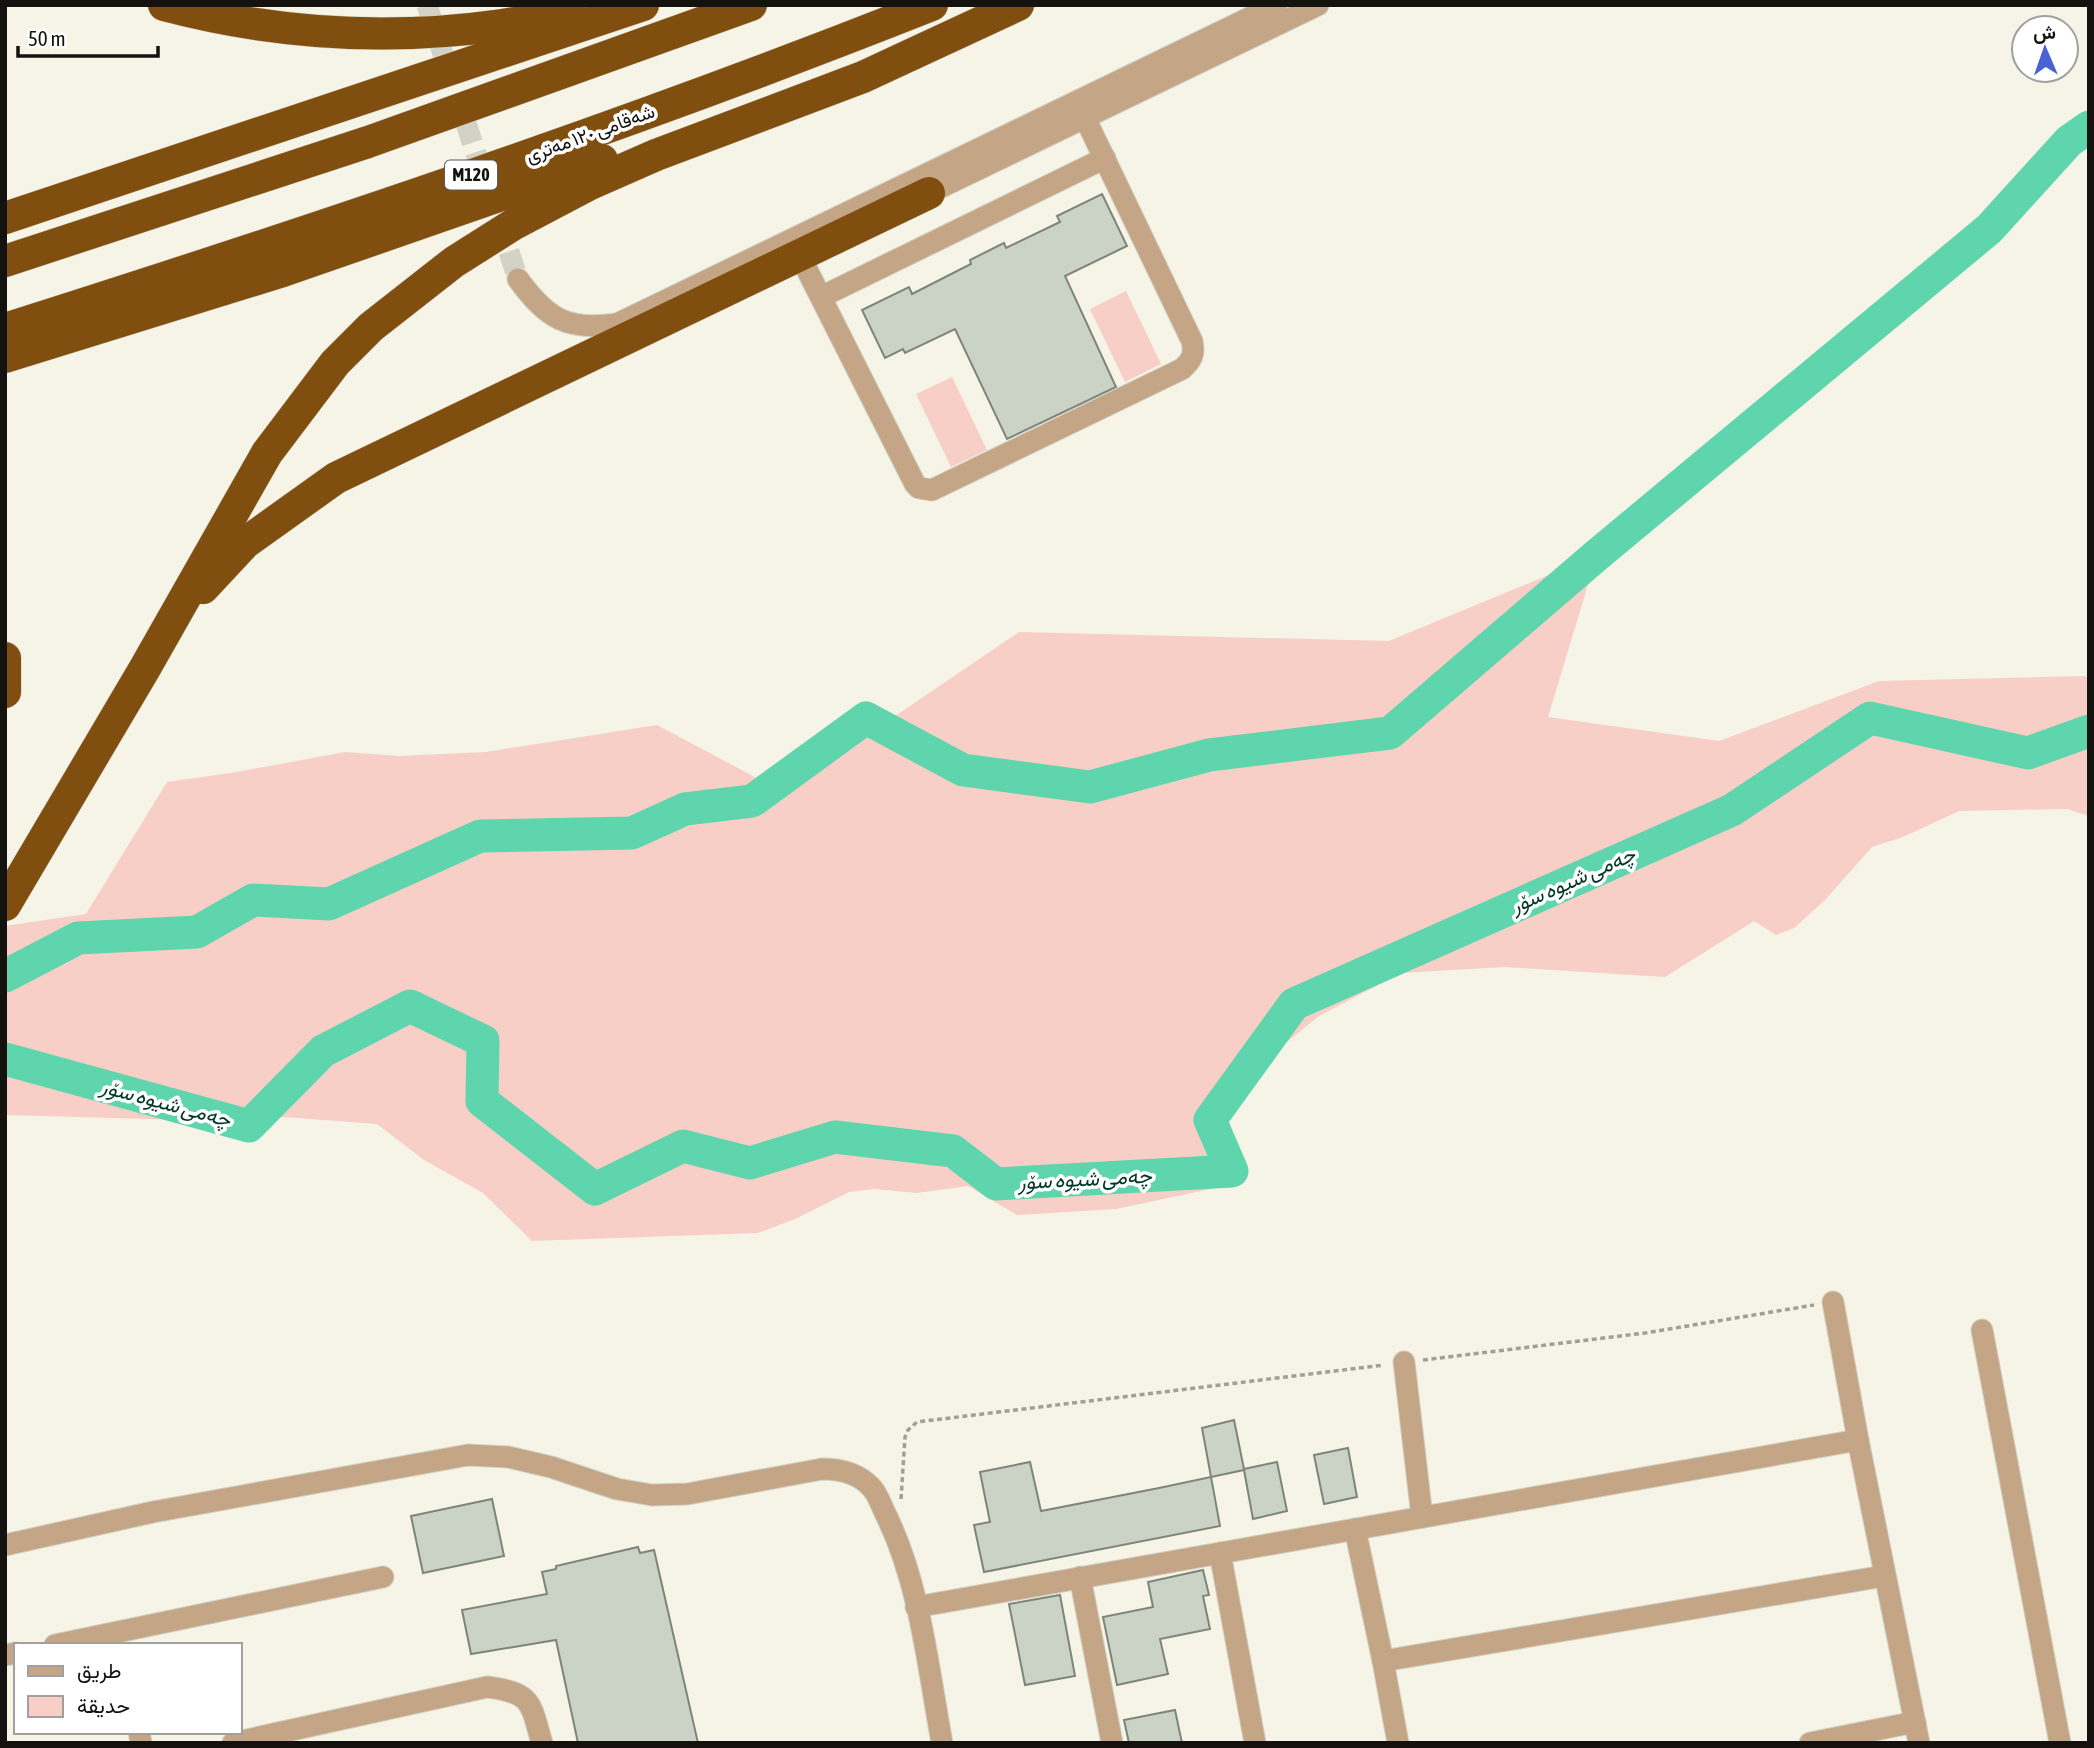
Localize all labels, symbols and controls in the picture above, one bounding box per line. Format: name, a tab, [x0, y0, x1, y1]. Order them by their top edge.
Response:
scale bar	[18, 14, 158, 58]
north arrow	[2010, 14, 2080, 84]
text: ش	[2033, 21, 2056, 44]
text: 50 m	[28, 26, 66, 50]
street label: شەقامی ١٢٠ مەتری	[522, 99, 658, 167]
road number: M120	[445, 160, 497, 190]
water label: چەمی شیوە سۆر	[1505, 841, 1641, 921]
water label: چەمی شیوە سۆر	[96, 1073, 235, 1134]
water label: چەمی شیوە سۆر	[1016, 1162, 1153, 1197]
legend	[14, 1643, 242, 1734]
text: طريق	[77, 1658, 122, 1684]
text: حديقة	[77, 1693, 130, 1718]

